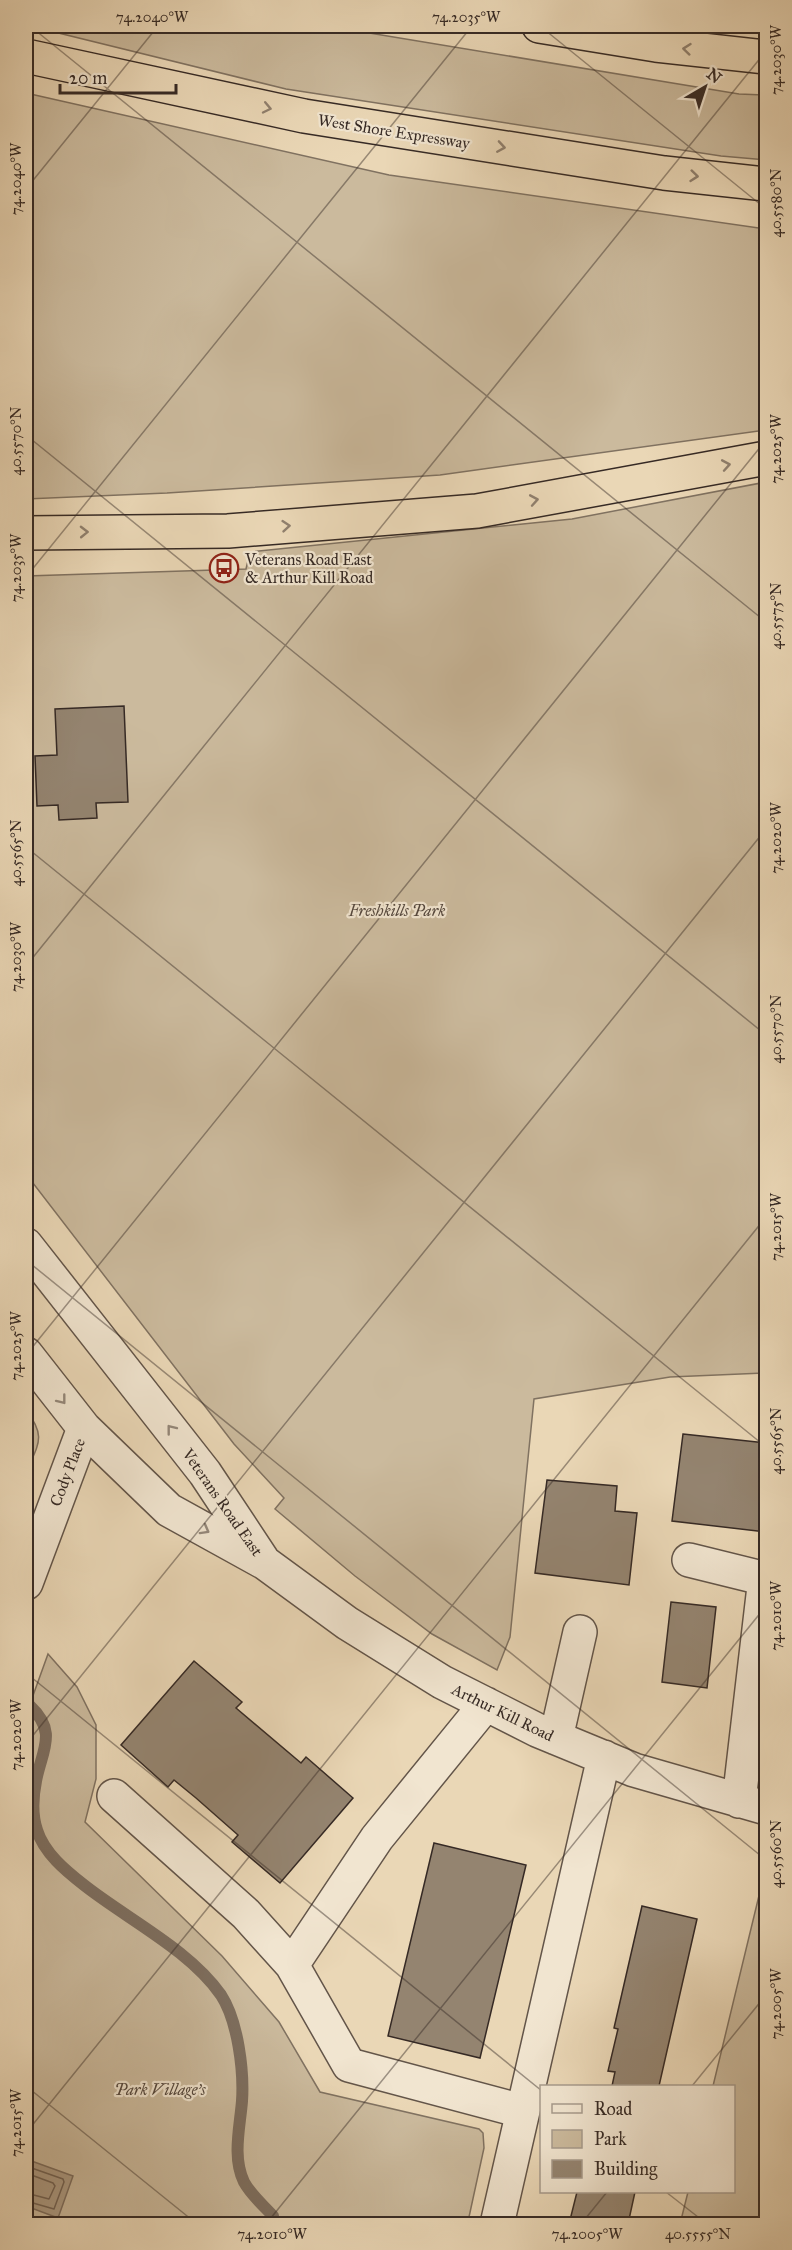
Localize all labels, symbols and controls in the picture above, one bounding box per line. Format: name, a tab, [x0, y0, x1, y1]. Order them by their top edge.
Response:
text: 74.2040°W	[116, 8, 189, 26]
text: 74.2035°W	[432, 8, 501, 26]
text: 74.2030°W	[767, 24, 785, 95]
one-way arrow	[683, 43, 692, 56]
scale bar	[60, 57, 176, 95]
north arrow	[675, 57, 735, 117]
text: N	[703, 64, 726, 88]
text: 20 m	[69, 67, 107, 89]
one-way arrow	[262, 101, 272, 114]
street label: West Shore Expressway	[317, 110, 472, 153]
one-way arrow	[496, 141, 506, 153]
text: 74.2040°W	[7, 142, 25, 215]
text: 40.5580°N	[767, 168, 785, 237]
one-way arrow	[689, 169, 698, 182]
text: 40.5570°N	[7, 406, 25, 475]
text: 74.2025°W	[767, 413, 785, 484]
one-way arrow	[721, 460, 731, 472]
one-way arrow	[530, 495, 539, 507]
one-way arrow	[282, 520, 291, 533]
one-way arrow	[79, 526, 88, 539]
text: 74.2035°W	[7, 533, 25, 602]
place label: Veterans Road East & Arthur Kill Road	[244, 550, 373, 587]
bus stop icon: Veterans Road East & Arthur Kill Road	[208, 552, 240, 584]
text: 40.5575°N	[767, 582, 785, 650]
text: 74.2020°W	[767, 802, 785, 874]
text: 40.5565°N	[7, 819, 25, 886]
park label: Freshkills Park	[348, 901, 445, 920]
text: 74.2030°W	[7, 921, 25, 992]
text: 40.5570°N	[767, 994, 785, 1063]
text: 74.2015°W	[767, 1192, 785, 1261]
text: 74.2025°W	[7, 1310, 25, 1381]
one-way arrow	[54, 1393, 65, 1404]
text: 40.5565°N	[767, 1407, 785, 1474]
one-way arrow	[168, 1425, 179, 1436]
street label: Cody Place	[46, 1435, 89, 1509]
street label: Veterans Road East	[178, 1444, 267, 1560]
one-way arrow	[199, 1523, 209, 1534]
text: 74.2010°W	[767, 1580, 785, 1651]
street label: Arthur Kill Road	[448, 1679, 557, 1745]
text: 74.2020°W	[7, 1699, 25, 1771]
text: 40.5560°N	[767, 1819, 785, 1888]
text: 74.2005°W	[767, 1968, 785, 2039]
park label: Park Village's	[114, 2080, 206, 2099]
legend	[540, 2085, 735, 2193]
text: 74.2015°W	[7, 2088, 25, 2157]
text: Road	[594, 2098, 632, 2120]
text: Park	[594, 2128, 627, 2150]
text: Building	[594, 2158, 658, 2181]
text: 74.2010°W	[237, 2225, 308, 2243]
text: 74.2005°W	[552, 2225, 623, 2243]
text: 40.5555°N	[665, 2225, 731, 2243]

